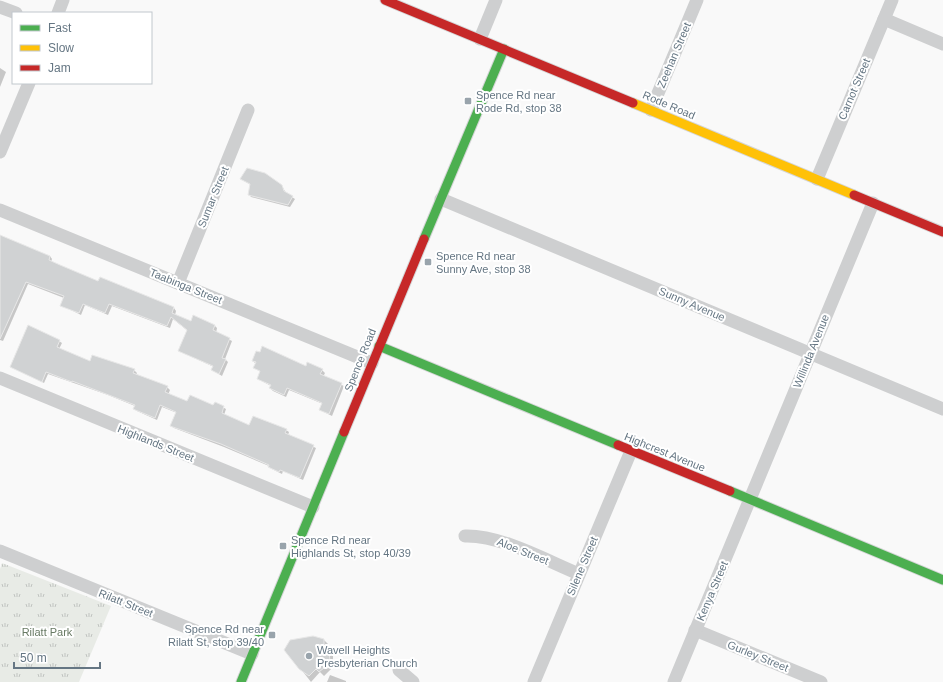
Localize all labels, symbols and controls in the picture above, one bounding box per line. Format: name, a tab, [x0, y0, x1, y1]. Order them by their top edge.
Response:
legend	[12, 12, 152, 84]
text: Fast	[48, 21, 72, 35]
street label: Zeehan Street	[655, 21, 693, 89]
text: Slow	[48, 41, 74, 55]
street label: Carnot Street	[836, 57, 872, 121]
text: Jam	[48, 61, 71, 75]
place label: Spence Rd near Rode Rd, stop 38	[476, 89, 562, 114]
street label: Rode Road	[641, 89, 697, 121]
marker: Spence Rd near Rode Rd, stop 38	[463, 96, 473, 106]
street label: Sumar Street	[195, 165, 231, 229]
place label: Spence Rd near Sunny Ave, stop 38	[436, 250, 531, 275]
marker: Spence Rd near Sunny Ave, stop 38	[423, 257, 433, 267]
street label: Taabinga Street	[148, 266, 224, 306]
street label: Sunny Avenue	[657, 285, 727, 323]
street label: Willinda Avenue	[791, 313, 831, 389]
street label: Spence Road	[342, 327, 378, 393]
street label: Highlands Street	[116, 422, 196, 464]
street label: Highcrest Avenue	[623, 430, 707, 474]
place label: Spence Rd near Highlands St, stop 40/39	[291, 534, 411, 559]
street label: Aloe Street	[496, 535, 550, 567]
street label: Silene Street	[564, 535, 600, 597]
marker: Spence Rd near Highlands St, stop 40/39	[278, 541, 288, 551]
street label: Kenya Street	[694, 559, 730, 623]
street label: Rilatt Street	[97, 587, 155, 619]
place label: Spence Rd near Rilatt St, stop 39/40	[168, 623, 264, 648]
park label: Rilatt Park	[22, 626, 73, 638]
marker: Spence Rd near Rilatt St, stop 39/40	[267, 630, 277, 640]
street label: Gurley Street	[726, 638, 790, 674]
scale bar	[14, 644, 100, 670]
place label: Wavell Heights Presbyterian Church	[317, 644, 417, 669]
text: 50 m	[20, 651, 47, 665]
marker: Wavell Heights Presbyterian Church	[304, 651, 314, 661]

